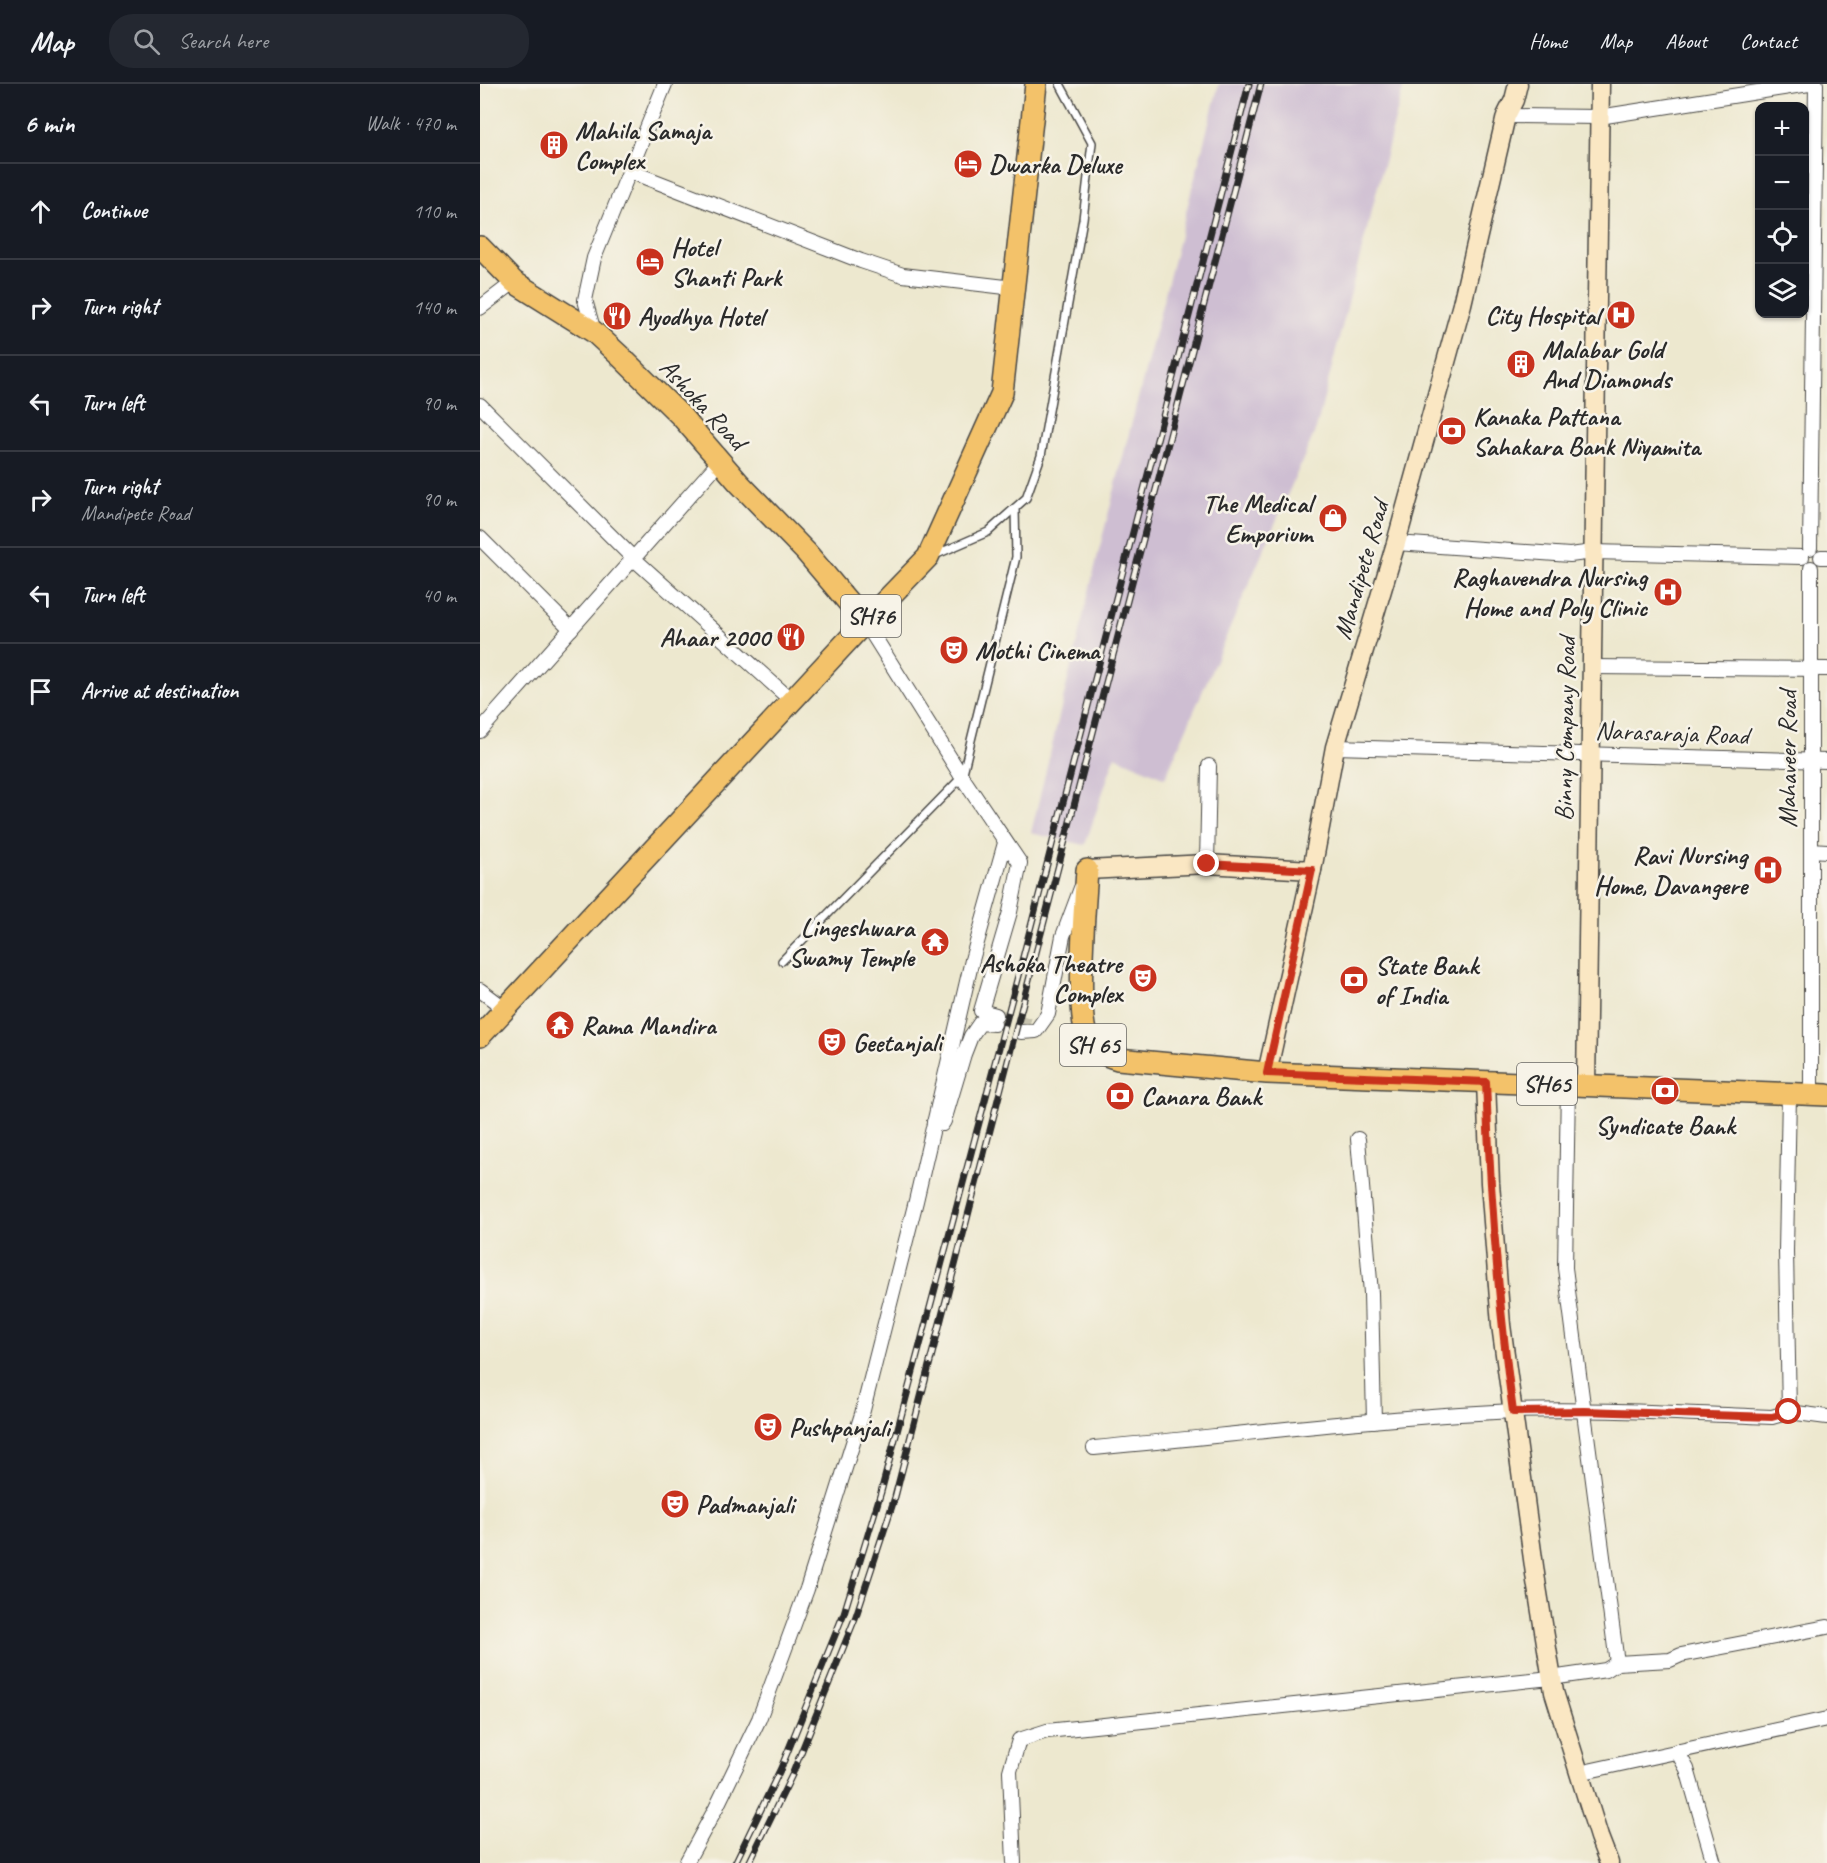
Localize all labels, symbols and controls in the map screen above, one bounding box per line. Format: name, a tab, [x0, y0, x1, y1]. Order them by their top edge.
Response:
search box	[109, 14, 529, 68]
text: Map	[30, 24, 73, 59]
icon: search	[130, 25, 163, 58]
text: Search here	[178, 27, 268, 55]
text: Home	[1529, 28, 1567, 54]
text: Map	[1600, 28, 1632, 54]
text: About	[1665, 28, 1707, 54]
text: Contact	[1740, 28, 1797, 54]
map controls	[1755, 102, 1809, 318]
button: +	[1755, 102, 1809, 156]
text: 6 min	[24, 107, 74, 140]
text: Walk · 470 m	[366, 111, 456, 136]
place label: Mahila Samaja Complex	[575, 114, 713, 177]
building icon: Mahila Samaja Complex	[538, 129, 570, 161]
hotel icon: Dwarka Deluxe	[952, 148, 984, 180]
place label: Dwarka Deluxe	[989, 148, 1124, 181]
button: −	[1755, 156, 1809, 210]
icon: ahead	[24, 195, 57, 228]
text: Continue	[81, 197, 147, 225]
text: 110 m	[413, 199, 456, 224]
button: locate	[1755, 210, 1809, 264]
place label: Hotel Shanti Park	[671, 231, 784, 294]
hotel icon: Hotel Shanti Park	[634, 246, 666, 278]
button: layers	[1755, 264, 1809, 318]
icon: right	[24, 291, 57, 324]
text: Turn right	[81, 293, 158, 321]
text: 140 m	[413, 295, 456, 320]
place label: City Hospital	[1486, 299, 1605, 332]
hospital icon: City Hospital	[1605, 299, 1637, 331]
restaurant icon: Ayodhya Hotel	[601, 300, 633, 332]
place label: Ayodhya Hotel	[638, 300, 769, 333]
place label: Malabar Gold And Diamonds	[1542, 333, 1674, 396]
building icon: Malabar Gold And Diamonds	[1505, 348, 1537, 380]
street label: Ashoka Road	[652, 351, 756, 459]
icon: left	[24, 387, 57, 420]
text: Turn left	[81, 389, 145, 417]
text: 90 m	[422, 391, 456, 416]
place label: Kanaka Pattana Sahakara Bank Niyamita	[1473, 400, 1702, 463]
bank icon: Kanaka Pattana Sahakara Bank Niyamita	[1436, 415, 1468, 447]
text: Turn right	[81, 473, 158, 501]
icon: right	[24, 483, 57, 516]
text: 90 m	[422, 487, 456, 512]
place label: The Medical Emporium	[1203, 487, 1317, 550]
street label: Mandipete Road	[1326, 493, 1398, 643]
text: Mandipete Road	[81, 501, 190, 526]
shop icon: The Medical Emporium	[1317, 502, 1349, 534]
place label: Raghavendra Nursing Home and Poly Clinic	[1452, 561, 1650, 624]
hospital icon: Raghavendra Nursing Home and Poly Clinic	[1652, 576, 1684, 608]
icon: left	[24, 579, 57, 612]
text: Turn left	[81, 581, 145, 609]
text: 40 m	[422, 583, 456, 608]
road number: SH76	[841, 595, 901, 637]
place label: Ahaar 2000	[660, 621, 772, 654]
restaurant icon: Ahaar 2000	[775, 621, 807, 653]
street label: Binny Company Road	[1547, 633, 1583, 821]
theatre icon: Mothi Cinema	[938, 634, 970, 666]
place label: Mothi Cinema	[975, 634, 1102, 667]
icon: arrive	[24, 675, 57, 708]
text: Arrive at destination	[81, 677, 238, 705]
street label: Mahaveer Road	[1771, 686, 1804, 828]
street label: Narasaraja Road	[1595, 714, 1753, 752]
place label: Ravi Nursing Home, Davangere	[1594, 839, 1750, 902]
route end	[1193, 850, 1219, 876]
hospital icon: Ravi Nursing Home, Davangere	[1752, 854, 1784, 886]
place label: Lingeshwara Swamy Temple	[789, 911, 916, 974]
temple icon: Lingeshwara Swamy Temple	[919, 926, 951, 958]
place label: Ashoka Theatre Complex	[980, 947, 1124, 1010]
place label: State Bank of India	[1375, 949, 1481, 1012]
theatre icon: Ashoka Theatre Complex	[1127, 962, 1159, 994]
bank icon: State Bank of India	[1338, 964, 1370, 996]
temple icon: Rama Mandira	[544, 1009, 576, 1041]
place label: Rama Mandira	[581, 1009, 718, 1042]
road number: SH 65	[1060, 1024, 1126, 1066]
theatre icon: Geetanjali	[816, 1026, 848, 1058]
place label: Geetanjali	[853, 1026, 944, 1059]
road number: SH65	[1517, 1063, 1577, 1105]
bank icon: Syndicate Bank	[1649, 1075, 1681, 1107]
bank icon: Canara Bank	[1104, 1080, 1136, 1112]
place label: Canara Bank	[1141, 1080, 1263, 1113]
place label: Syndicate Bank	[1595, 1109, 1737, 1142]
route start	[1775, 1398, 1801, 1424]
theatre icon: Pushpanjali	[752, 1411, 784, 1443]
place label: Pushpanjali	[789, 1411, 894, 1444]
theatre icon: Padmanjali	[659, 1488, 691, 1520]
place label: Padmanjali	[696, 1488, 798, 1521]

